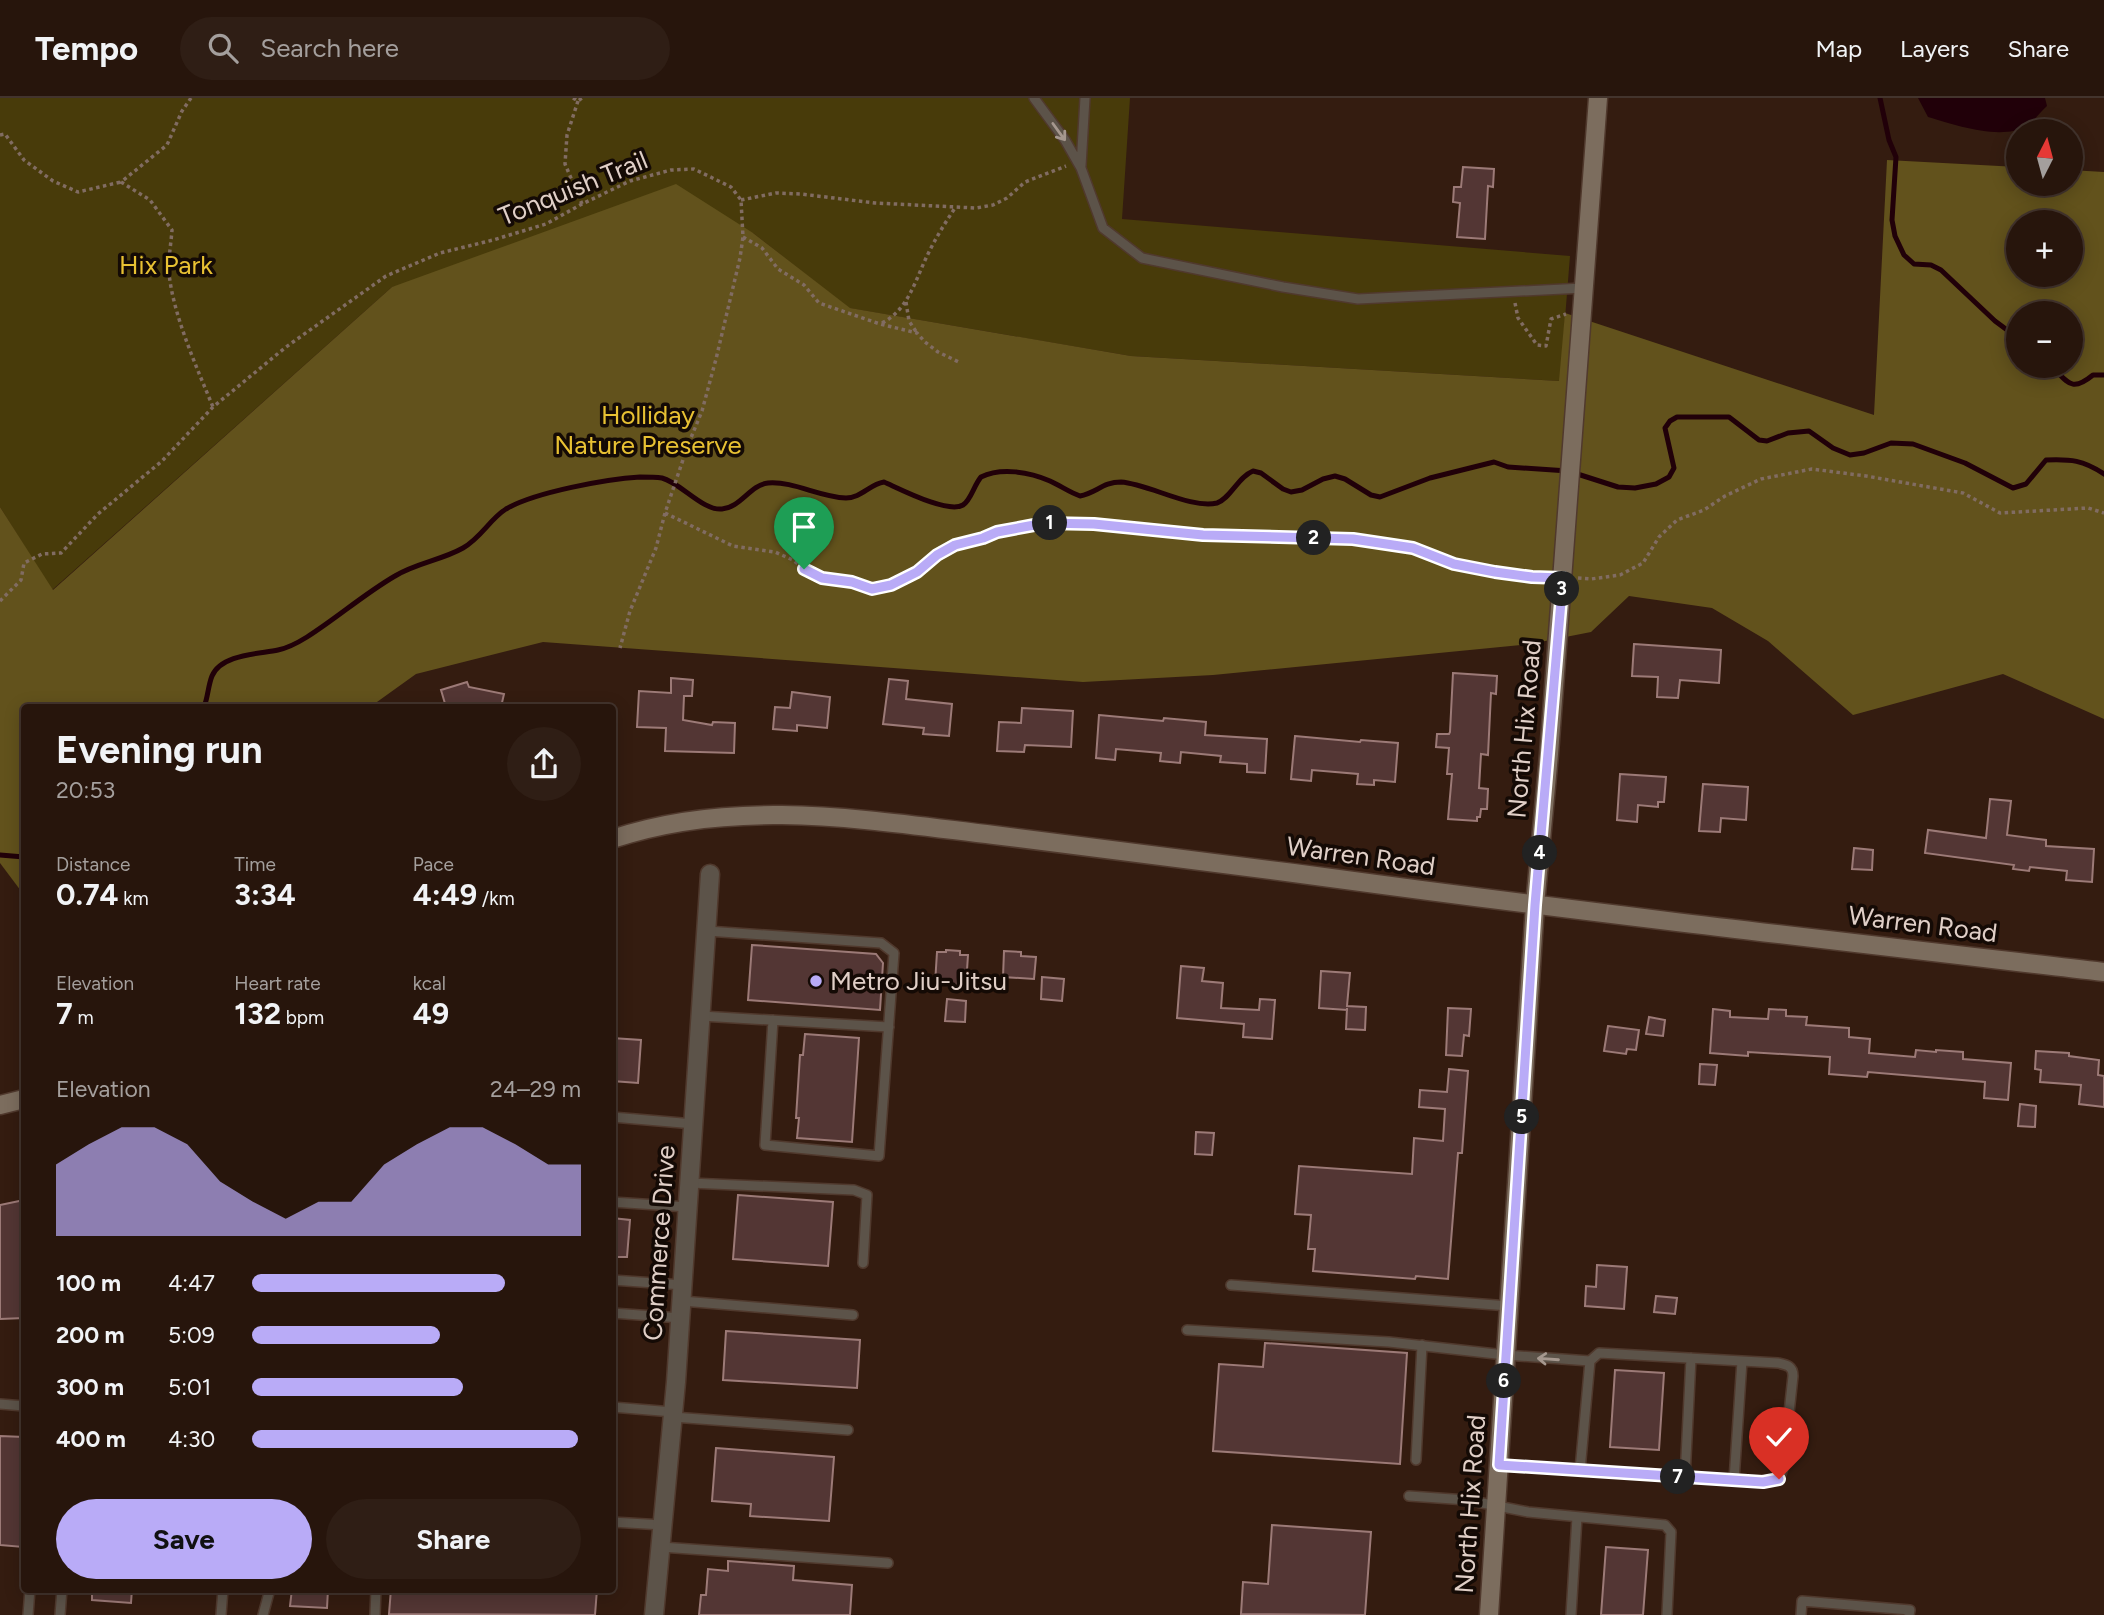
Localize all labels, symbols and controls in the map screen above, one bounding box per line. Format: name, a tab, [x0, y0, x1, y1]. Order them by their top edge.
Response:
search box	[180, 17, 670, 80]
text: Tempo	[35, 29, 138, 68]
icon: search	[204, 29, 242, 67]
text: Search here	[260, 32, 399, 64]
text: Map	[1815, 34, 1862, 63]
text: Layers	[1900, 34, 1969, 63]
text: Share	[2007, 34, 2069, 63]
north arrow	[2006, 119, 2082, 196]
map controls	[2006, 119, 2083, 378]
one-way arrow	[1052, 122, 1066, 141]
street label: Tonquish Trail	[494, 144, 652, 232]
button: +	[2006, 210, 2083, 287]
park label: Hix Park	[119, 249, 213, 281]
button: −	[2006, 301, 2083, 378]
park label: Holliday Nature Preserve	[554, 399, 742, 461]
pin	[774, 497, 834, 569]
pin: 1	[1032, 506, 1068, 540]
icon: arrive	[785, 508, 823, 546]
text: 1	[1045, 511, 1054, 534]
pin: 2	[1296, 520, 1332, 556]
text: 2	[1308, 526, 1319, 549]
pin: 3	[1544, 572, 1580, 606]
text: 3	[1556, 577, 1567, 600]
street label: North Hix Road	[1500, 638, 1548, 820]
text: Evening run	[56, 727, 263, 773]
button: share	[507, 727, 581, 801]
text: 20:53	[56, 776, 115, 804]
street label: Warren Road	[1285, 830, 1437, 882]
pin: 4	[1522, 836, 1558, 870]
text: 4	[1533, 841, 1546, 864]
text: Distance	[56, 853, 130, 876]
text: Time	[234, 853, 276, 876]
text: Pace	[413, 853, 454, 876]
text: 0.74	[56, 876, 119, 913]
text: 3:34	[234, 876, 296, 913]
text: 4:49	[413, 876, 477, 913]
text: km	[119, 887, 149, 910]
text: /km	[477, 887, 515, 910]
street label: Warren Road	[1847, 899, 1999, 949]
place label: Metro Jiu-Jitsu	[830, 965, 1007, 997]
text: Elevation	[56, 972, 134, 995]
text: Heart rate	[234, 972, 321, 995]
text: kcal	[413, 972, 446, 995]
marker: Metro Jiu-Jitsu	[808, 973, 824, 989]
text: 7	[56, 995, 73, 1032]
text: 132	[234, 995, 281, 1032]
text: 49	[413, 995, 449, 1032]
text: m	[73, 1006, 94, 1029]
text: bpm	[281, 1006, 324, 1029]
text: Elevation	[56, 1075, 151, 1103]
text: 24–29 m	[490, 1075, 581, 1103]
pin: 5	[1504, 1100, 1540, 1134]
text: 5	[1516, 1105, 1527, 1128]
street label: Commerce Drive	[636, 1144, 682, 1342]
text: 100 m	[56, 1269, 121, 1297]
text: 4:47	[168, 1269, 215, 1297]
text: 200 m	[56, 1321, 125, 1349]
text: 5:09	[168, 1321, 215, 1349]
one-way arrow	[1536, 1352, 1559, 1365]
pin: 6	[1486, 1364, 1522, 1398]
text: 6	[1498, 1369, 1509, 1392]
text: 300 m	[56, 1373, 124, 1401]
text: 5:01	[168, 1373, 211, 1401]
pin	[1749, 1407, 1809, 1479]
street label: North Hix Road	[1448, 1414, 1492, 1594]
icon: check	[1760, 1418, 1798, 1456]
text: 400 m	[56, 1425, 126, 1453]
text: 4:30	[168, 1425, 215, 1453]
pin: 7	[1660, 1460, 1696, 1494]
text: 7	[1672, 1465, 1683, 1488]
button: Save	[56, 1499, 312, 1579]
button: Share	[326, 1499, 581, 1579]

